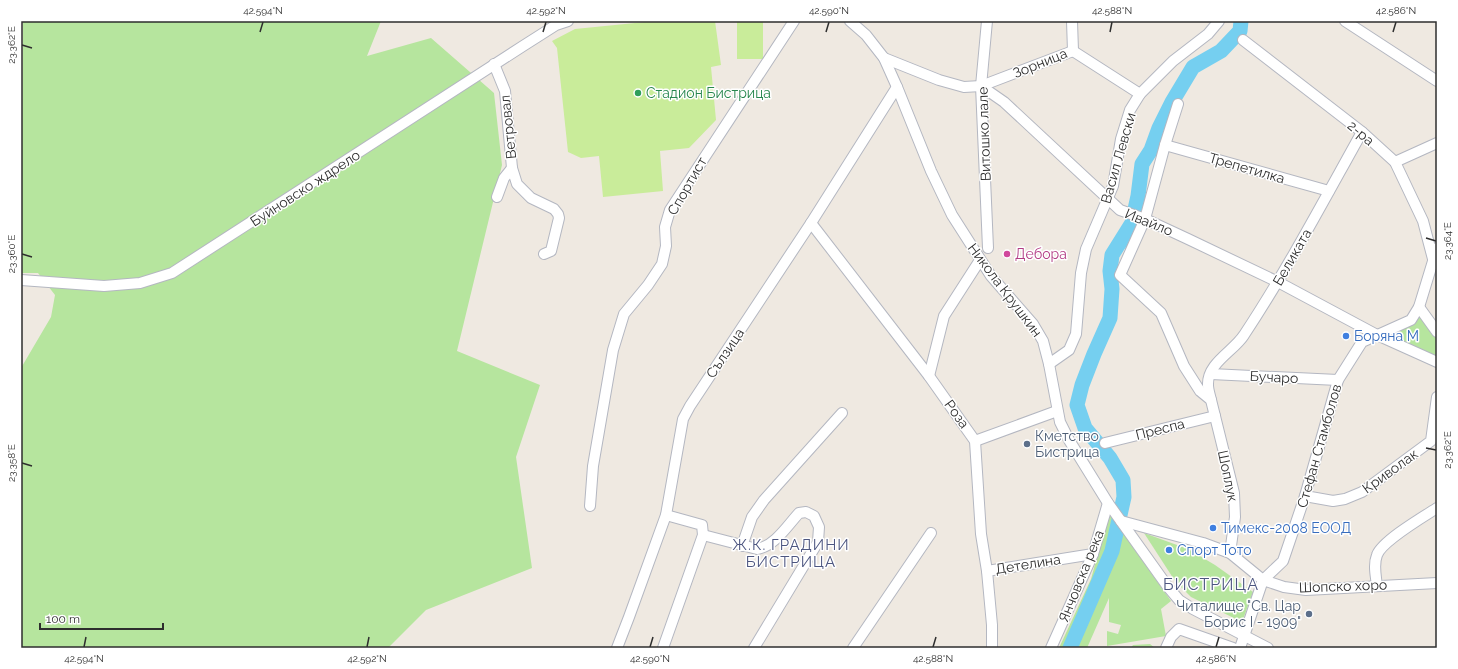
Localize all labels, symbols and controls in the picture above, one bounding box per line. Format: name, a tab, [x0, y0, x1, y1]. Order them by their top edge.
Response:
text: 42.594°N	[243, 5, 283, 16]
text: 42.592°N	[526, 5, 566, 16]
text: 42.590°N	[809, 5, 849, 16]
text: 42.588°N	[1092, 5, 1132, 16]
text: 42.586°N	[1376, 5, 1416, 16]
text: 23.362°E	[6, 26, 17, 64]
street label: Зорница	[1011, 45, 1069, 81]
place label: Стадион Бистрица	[646, 85, 771, 101]
street label: Витошко лале	[974, 87, 994, 181]
marker: Стадион Бистрица	[633, 88, 643, 98]
street label: Ветровал	[497, 94, 519, 160]
street label: Васил Левски	[1097, 111, 1139, 205]
street label: 2-ра	[1345, 117, 1377, 149]
street label: Буйновско ждрело	[247, 146, 363, 230]
street label: Трепетилка	[1207, 150, 1287, 186]
street label: Спортист	[664, 154, 710, 218]
street label: Ивайло	[1123, 205, 1175, 239]
text: 23.364°E	[1442, 222, 1453, 260]
street label: Беликата	[1269, 226, 1315, 288]
text: 23.360°E	[6, 235, 17, 273]
street label: Никола Крушкин	[965, 240, 1045, 340]
place label: Дебора	[1015, 246, 1067, 262]
marker: Дебора	[1002, 249, 1012, 259]
street label: Сълзица	[703, 325, 747, 381]
place label: Боряна М	[1354, 328, 1419, 344]
marker: Боряна М	[1341, 331, 1351, 341]
street label: Бучаро	[1249, 368, 1299, 386]
street label: Стефан Стамболов	[1294, 382, 1344, 510]
street label: Роза	[941, 397, 973, 431]
street label: Преспа	[1134, 415, 1186, 443]
place label: Кметство Бистрица	[1035, 428, 1100, 460]
text: 23.362°E	[1442, 431, 1453, 469]
marker: Кметство Бистрица	[1022, 439, 1032, 449]
text: 23.358°E	[6, 444, 17, 482]
street label: Криволак	[1359, 446, 1421, 496]
street label: Шоплук	[1215, 449, 1241, 503]
place label: Тимекс-2008 ЕООД	[1221, 520, 1351, 536]
marker: Тимекс-2008 ЕООД	[1208, 523, 1218, 533]
street label: Янчовска река	[1055, 528, 1107, 624]
district label: Ж.К. ГРАДИНИ БИСТРИЦА	[732, 536, 850, 571]
place label: Спорт Тото	[1177, 542, 1252, 558]
marker: Спорт Тото	[1164, 545, 1174, 555]
street label: Детелина	[994, 551, 1062, 577]
district label: БИСТРИЦА	[1163, 575, 1259, 594]
street label: Шопско хоро	[1299, 576, 1387, 596]
place label: Читалище "Св. Цар Борис I - 1909"	[1176, 598, 1301, 630]
scale bar	[40, 605, 163, 631]
marker: Читалище "Св. Цар Борис I - 1909"	[1304, 609, 1314, 619]
text: 100 m	[46, 612, 80, 626]
text: 42.594°N	[64, 653, 104, 664]
text: 42.592°N	[347, 653, 387, 664]
text: 42.590°N	[630, 653, 670, 664]
text: 42.588°N	[913, 653, 953, 664]
text: 42.586°N	[1196, 653, 1236, 664]

